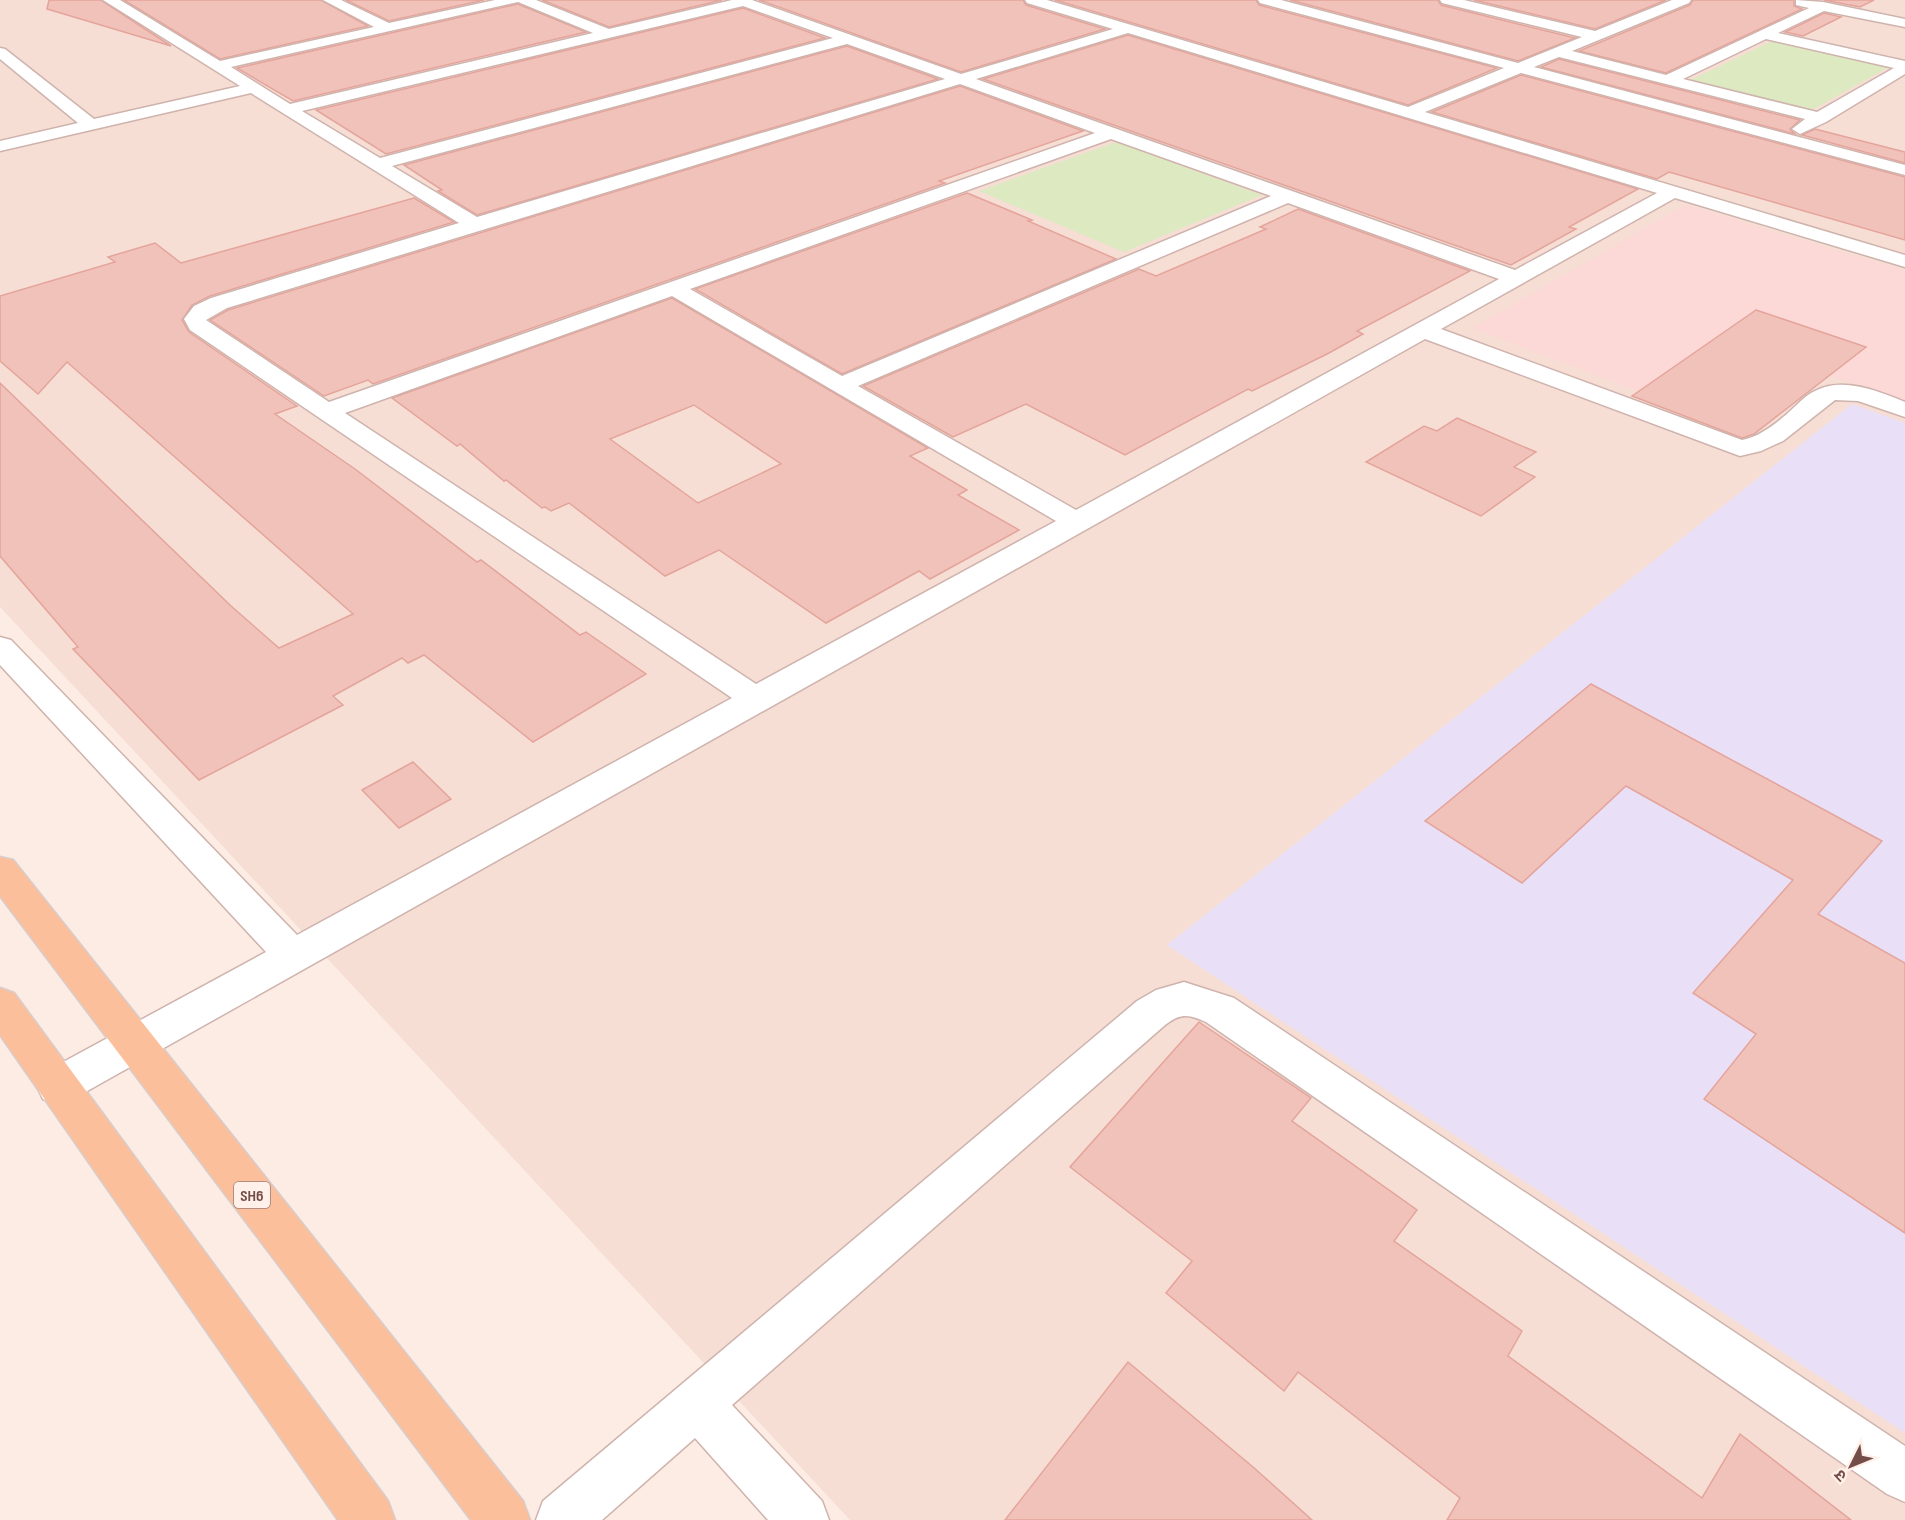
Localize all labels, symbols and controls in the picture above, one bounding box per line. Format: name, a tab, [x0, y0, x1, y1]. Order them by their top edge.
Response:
road number: SH6	[234, 1182, 270, 1208]
north arrow	[1821, 1436, 1881, 1496]
text: उ	[1831, 1465, 1851, 1485]

